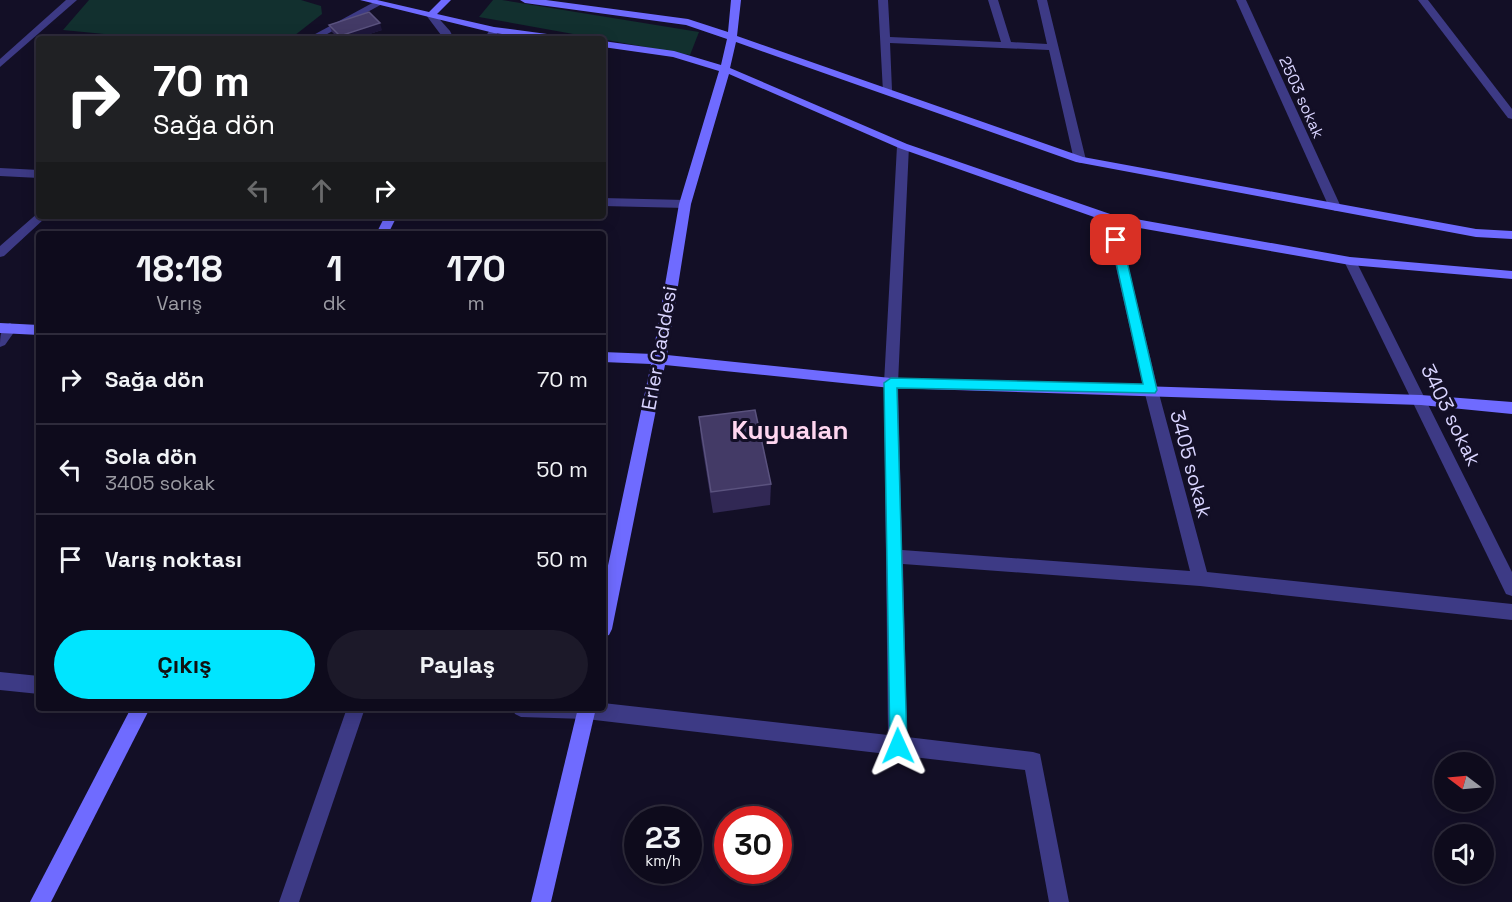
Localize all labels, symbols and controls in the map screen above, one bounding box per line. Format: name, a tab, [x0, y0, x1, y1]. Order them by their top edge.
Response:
street label: 2503 sokak	[1274, 53, 1329, 142]
text: 70 m	[153, 55, 250, 108]
icon: right	[54, 60, 132, 138]
text: Sağa dön	[153, 107, 275, 142]
icon: left	[242, 174, 275, 207]
icon: ahead	[305, 174, 338, 207]
icon: right	[368, 174, 401, 207]
pin	[1090, 214, 1141, 265]
icon: arrive	[1099, 223, 1132, 256]
text: 18:18	[136, 246, 223, 292]
text: 1	[326, 246, 343, 292]
text: 170	[446, 246, 506, 292]
street label: Erler Caddesi	[635, 284, 683, 412]
text: Varış	[156, 290, 202, 316]
text: dk	[323, 290, 346, 316]
text: m	[468, 290, 485, 316]
street label: 3403 sokak	[1415, 360, 1487, 470]
icon: right	[54, 363, 87, 396]
text: Sağa dön	[105, 365, 204, 393]
text: 70 m	[537, 365, 588, 393]
street label: 3405 sokak	[1164, 407, 1218, 521]
district label: Kuyualan	[731, 413, 849, 447]
text: Sola dön	[105, 442, 197, 470]
icon: left	[54, 453, 87, 486]
text: 50 m	[536, 455, 588, 483]
text: 3405 sokak	[105, 470, 215, 496]
icon: arrive	[54, 543, 87, 576]
text: Varış noktası	[105, 545, 242, 573]
text: 50 m	[536, 545, 588, 573]
button: Çıkış	[54, 630, 315, 699]
button: Paylaş	[327, 630, 588, 699]
position arrow	[866, 714, 930, 778]
north arrow	[1434, 752, 1494, 812]
map controls	[1434, 752, 1494, 884]
speed limit sign: 30	[714, 806, 792, 884]
text: 23	[645, 818, 681, 857]
button: sound	[1434, 824, 1494, 884]
text: km/h	[645, 851, 681, 870]

